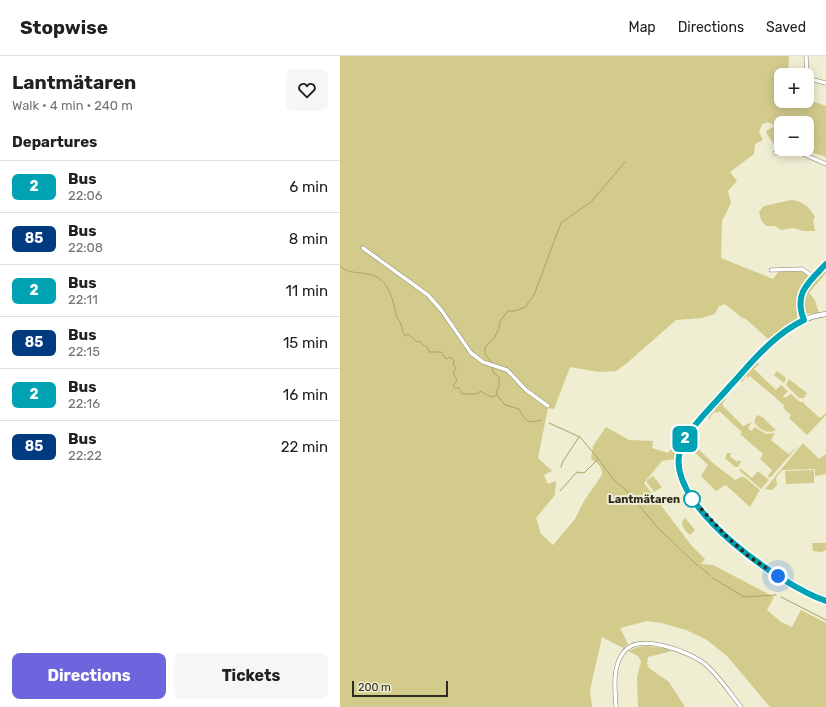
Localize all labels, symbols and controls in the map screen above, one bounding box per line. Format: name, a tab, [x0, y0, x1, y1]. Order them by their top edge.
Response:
text: Stopwise	[20, 16, 108, 39]
text: Map	[629, 19, 656, 36]
text: Directions	[678, 19, 744, 36]
text: Saved	[766, 19, 806, 36]
map controls	[774, 68, 814, 156]
button: +	[774, 68, 814, 108]
button: heart	[286, 69, 328, 111]
text: Lantmätaren	[12, 71, 136, 94]
text: Walk · 4 min · 240 m	[12, 98, 133, 113]
button: −	[774, 116, 814, 156]
text: Departures	[12, 133, 97, 151]
text: Bus	[68, 170, 96, 188]
text: 2	[29, 178, 39, 195]
text: 6 min	[289, 178, 328, 196]
text: 22:06	[68, 188, 103, 203]
text: Bus	[68, 222, 96, 240]
text: 85	[25, 230, 43, 247]
text: 8 min	[289, 230, 328, 248]
text: 22:08	[68, 240, 103, 255]
text: Bus	[68, 274, 96, 292]
text: 2	[29, 282, 39, 299]
text: 11 min	[285, 282, 328, 300]
text: 22:11	[68, 292, 98, 307]
text: Bus	[68, 326, 96, 344]
text: 85	[25, 334, 43, 351]
text: 15 min	[283, 334, 328, 352]
text: 22:15	[68, 344, 100, 359]
text: Bus	[68, 378, 96, 396]
text: 2	[29, 386, 39, 403]
text: 16 min	[283, 386, 328, 404]
text: 22:16	[68, 396, 100, 411]
line badge: 2	[672, 426, 698, 452]
text: Bus	[68, 430, 96, 448]
text: 2	[680, 430, 690, 447]
text: 85	[25, 438, 43, 455]
text: 22 min	[281, 438, 328, 456]
text: 22:22	[68, 448, 102, 463]
marker: Lantmätaren	[683, 490, 701, 508]
place label: Lantmätaren	[608, 493, 680, 506]
your location	[768, 566, 788, 586]
button: Directions	[12, 653, 166, 699]
button: Tickets	[174, 653, 328, 699]
scale bar	[352, 679, 448, 698]
text: 200 m	[358, 681, 391, 694]

